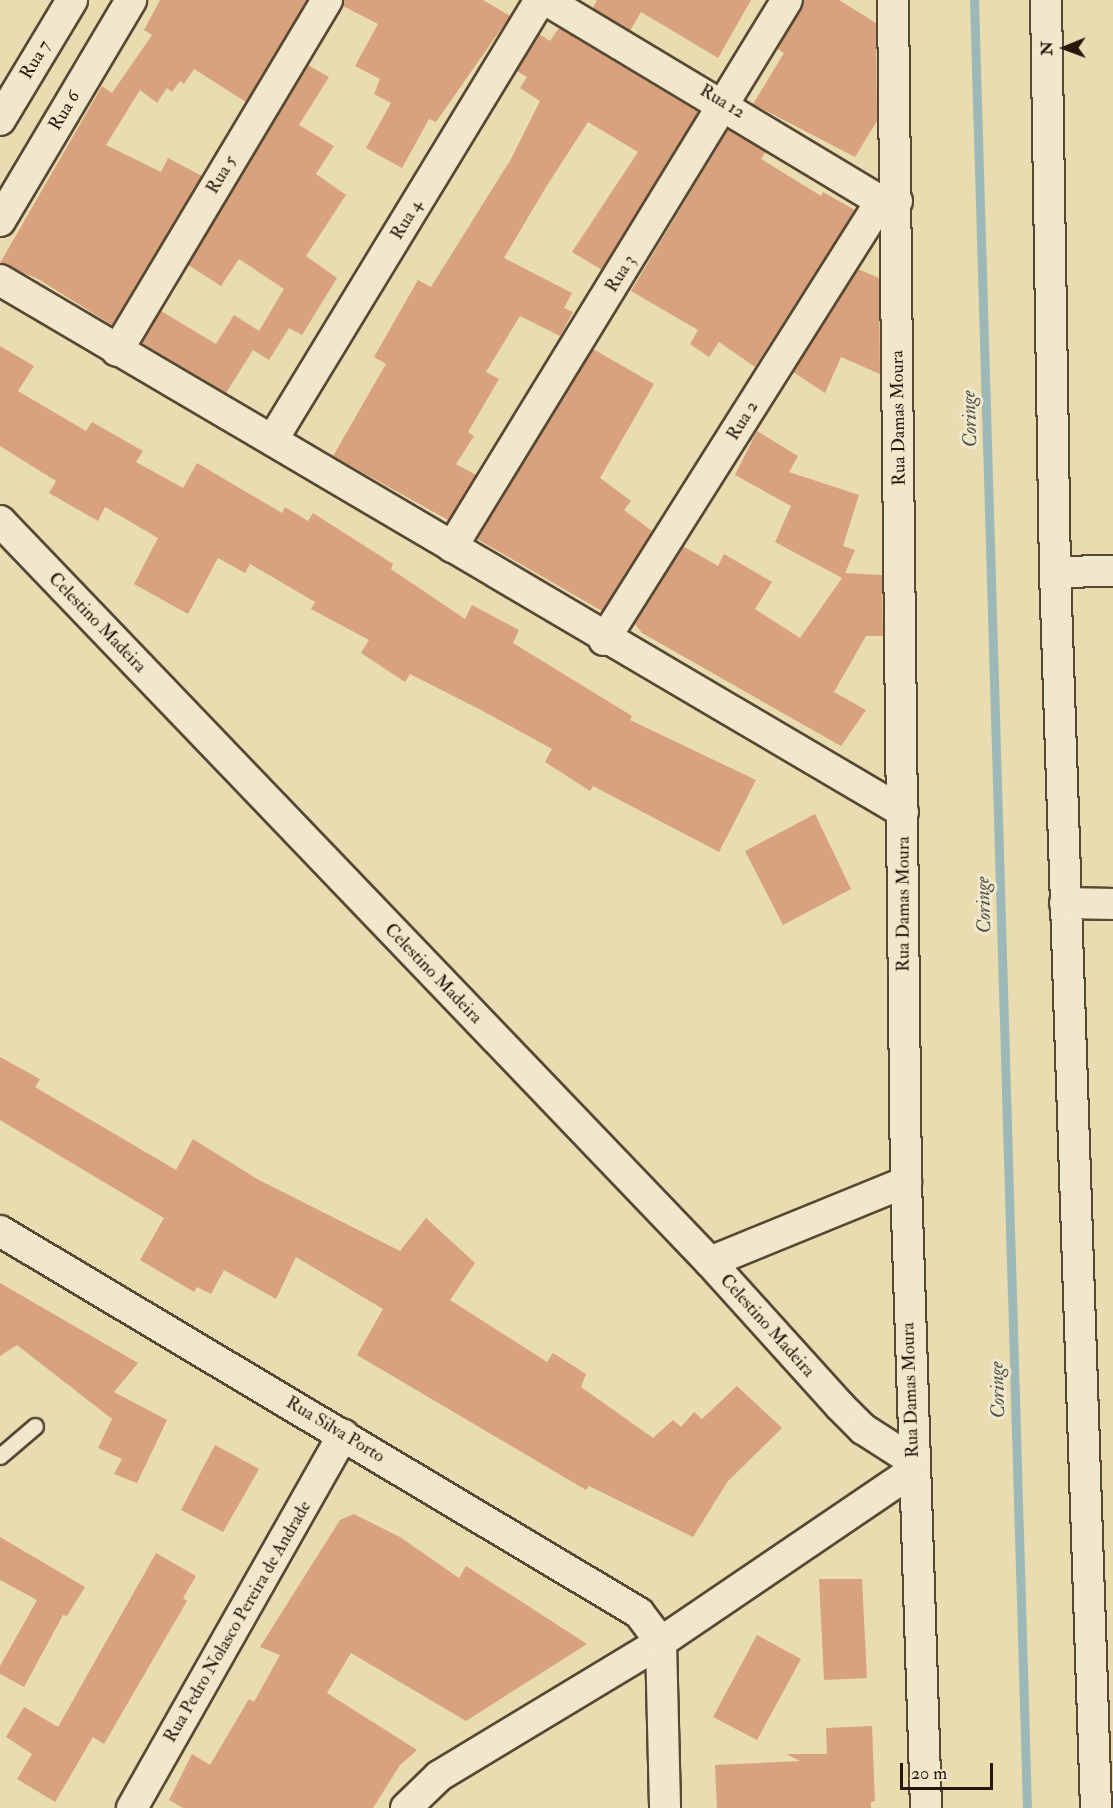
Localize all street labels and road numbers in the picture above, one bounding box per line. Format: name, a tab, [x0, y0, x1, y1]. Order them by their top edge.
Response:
street label: Rua 7	[16, 37, 56, 83]
street label: Rua 12	[696, 80, 748, 124]
street label: Rua 6	[45, 87, 85, 135]
street label: Rua 5	[202, 152, 242, 198]
street label: Rua 4	[387, 196, 427, 244]
street label: Rua 3	[601, 251, 641, 297]
street label: Rua Damas Moura	[887, 350, 911, 486]
street label: Rua 2	[723, 397, 763, 445]
street label: Celestino Madeira	[44, 568, 150, 678]
street label: Rua Damas Moura	[893, 836, 915, 972]
street label: Celestino Madeira	[380, 919, 486, 1029]
street label: Celestino Madeira	[715, 1270, 819, 1382]
street label: Rua Damas Moura	[898, 1322, 924, 1458]
street label: Rua Silva Porto	[282, 1392, 388, 1468]
street label: Rua Pedro Nolasco Pereira de Andrade	[160, 1497, 316, 1747]

